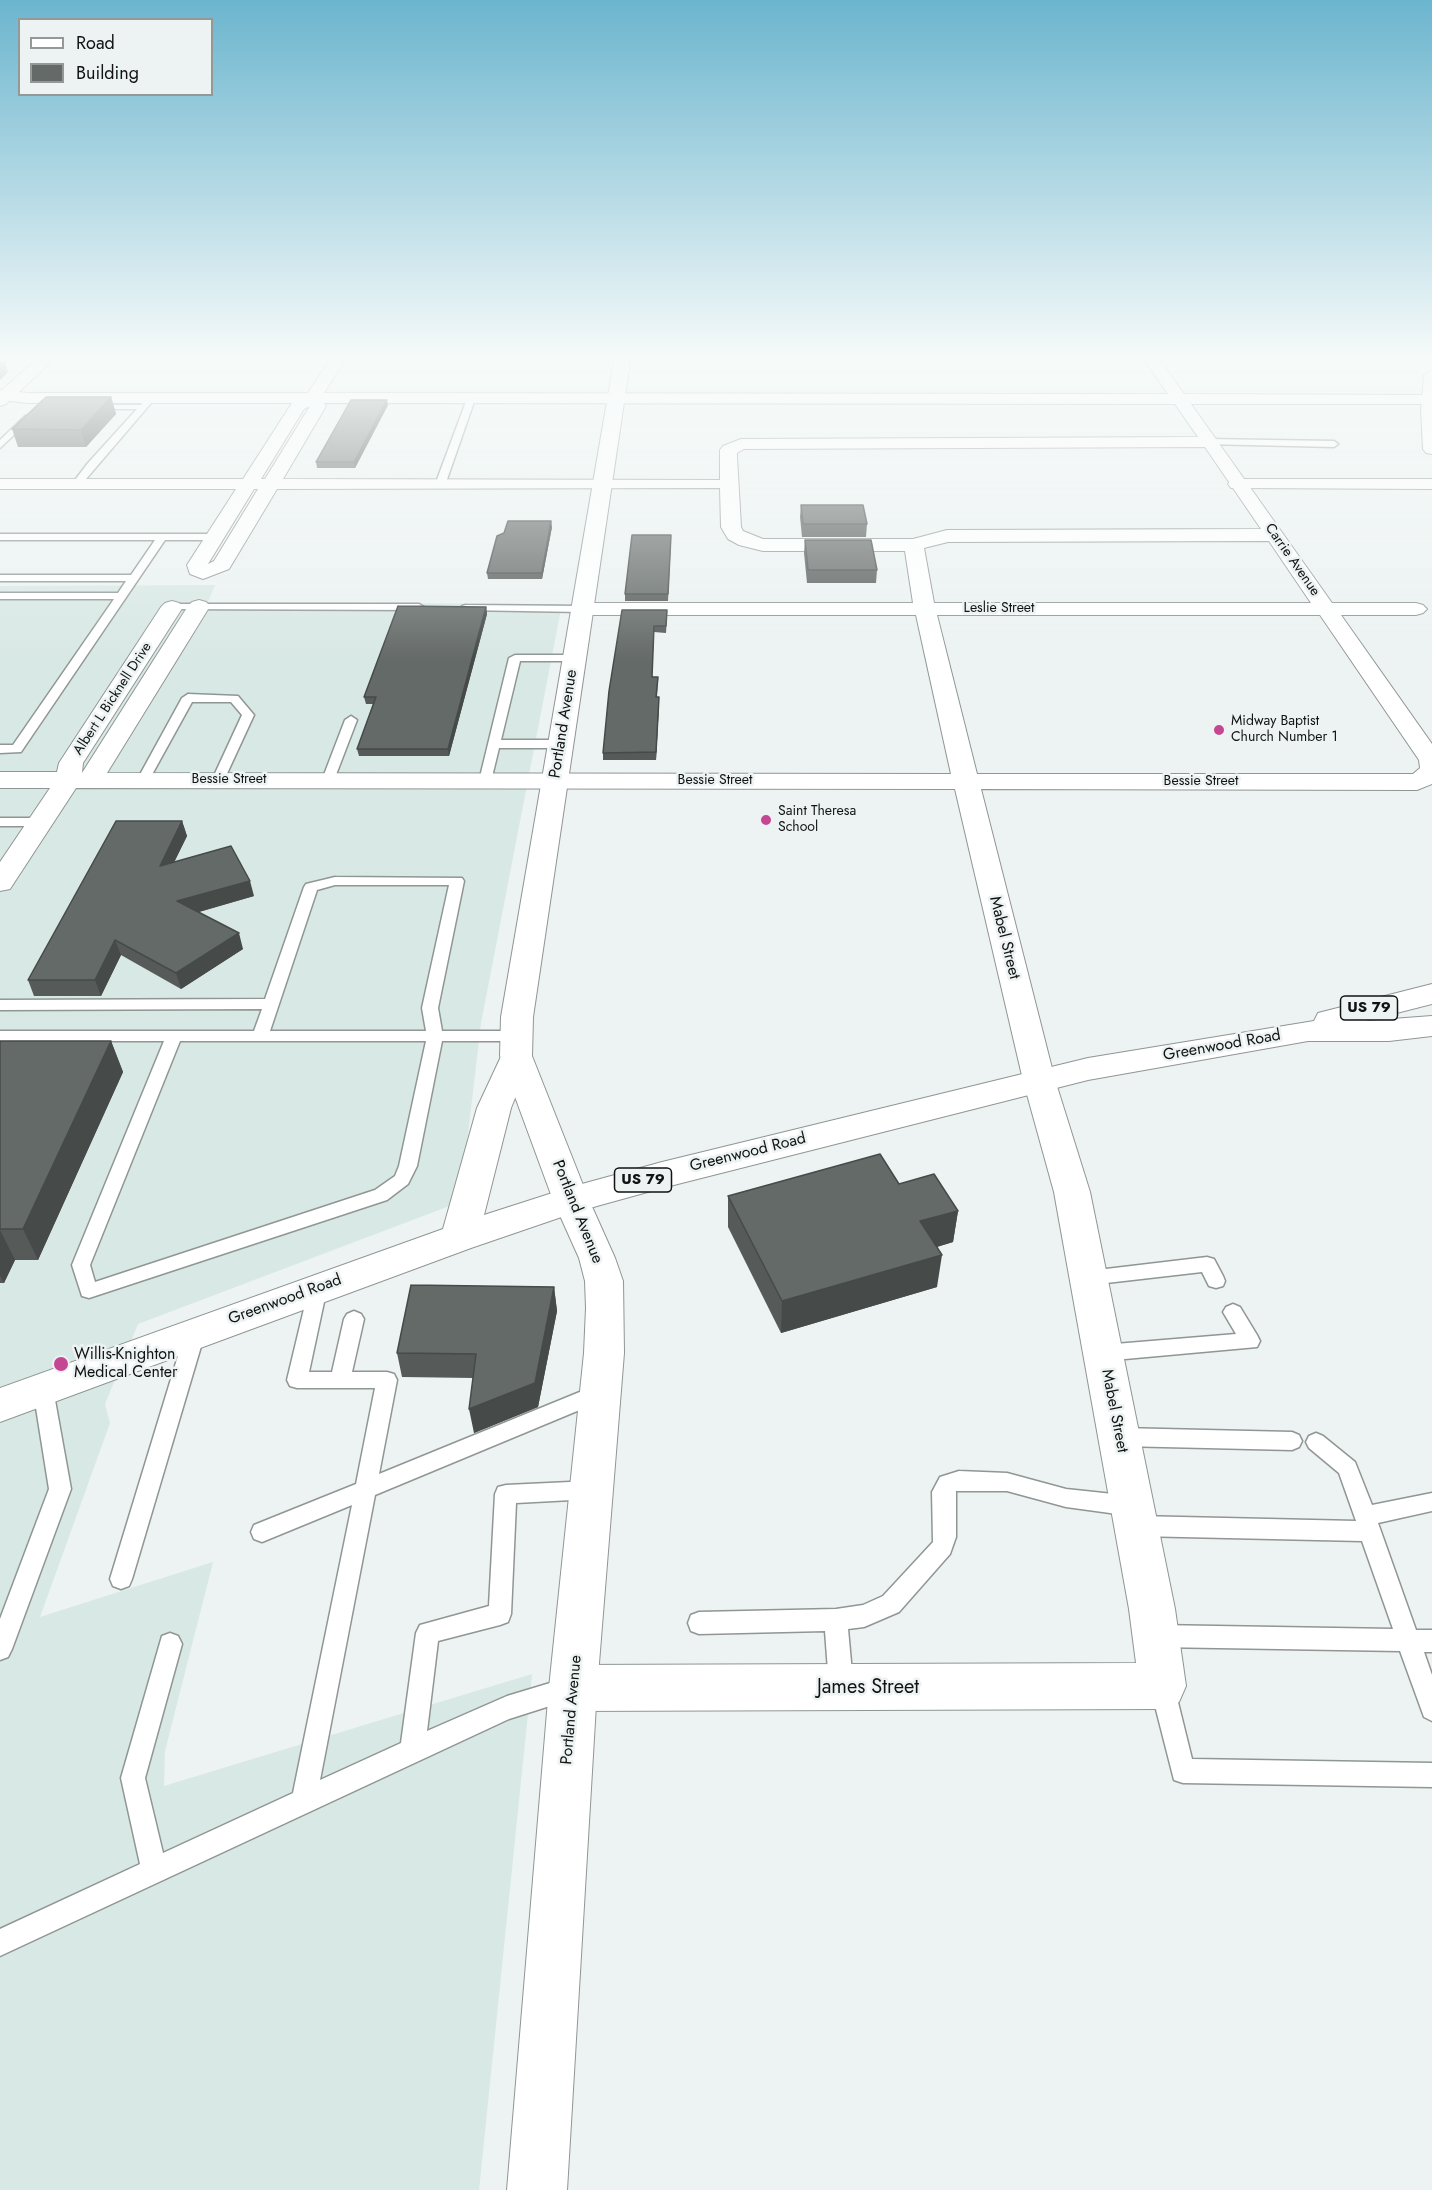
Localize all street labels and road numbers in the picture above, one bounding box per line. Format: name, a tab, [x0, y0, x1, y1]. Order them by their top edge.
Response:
street label: Carrie Avenue	[1261, 521, 1323, 599]
street label: Leslie Street	[964, 601, 1034, 617]
street label: Albert L Bicknell Drive	[70, 639, 156, 759]
street label: Portland Avenue	[546, 668, 582, 780]
street label: Bessie Street	[192, 772, 266, 788]
street label: Bessie Street	[678, 773, 752, 789]
street label: Bessie Street	[1164, 774, 1238, 790]
street label: Mabel Street	[984, 895, 1024, 981]
road number: US 79	[1340, 996, 1398, 1020]
street label: Greenwood Road	[1162, 1026, 1282, 1066]
street label: Greenwood Road	[688, 1129, 808, 1177]
street label: Portland Avenue	[548, 1157, 606, 1267]
road number: US 79	[614, 1168, 672, 1192]
street label: Greenwood Road	[226, 1271, 344, 1329]
street label: Mabel Street	[1096, 1368, 1132, 1454]
street label: Portland Avenue	[558, 1654, 586, 1766]
street label: James Street	[817, 1676, 919, 1700]

